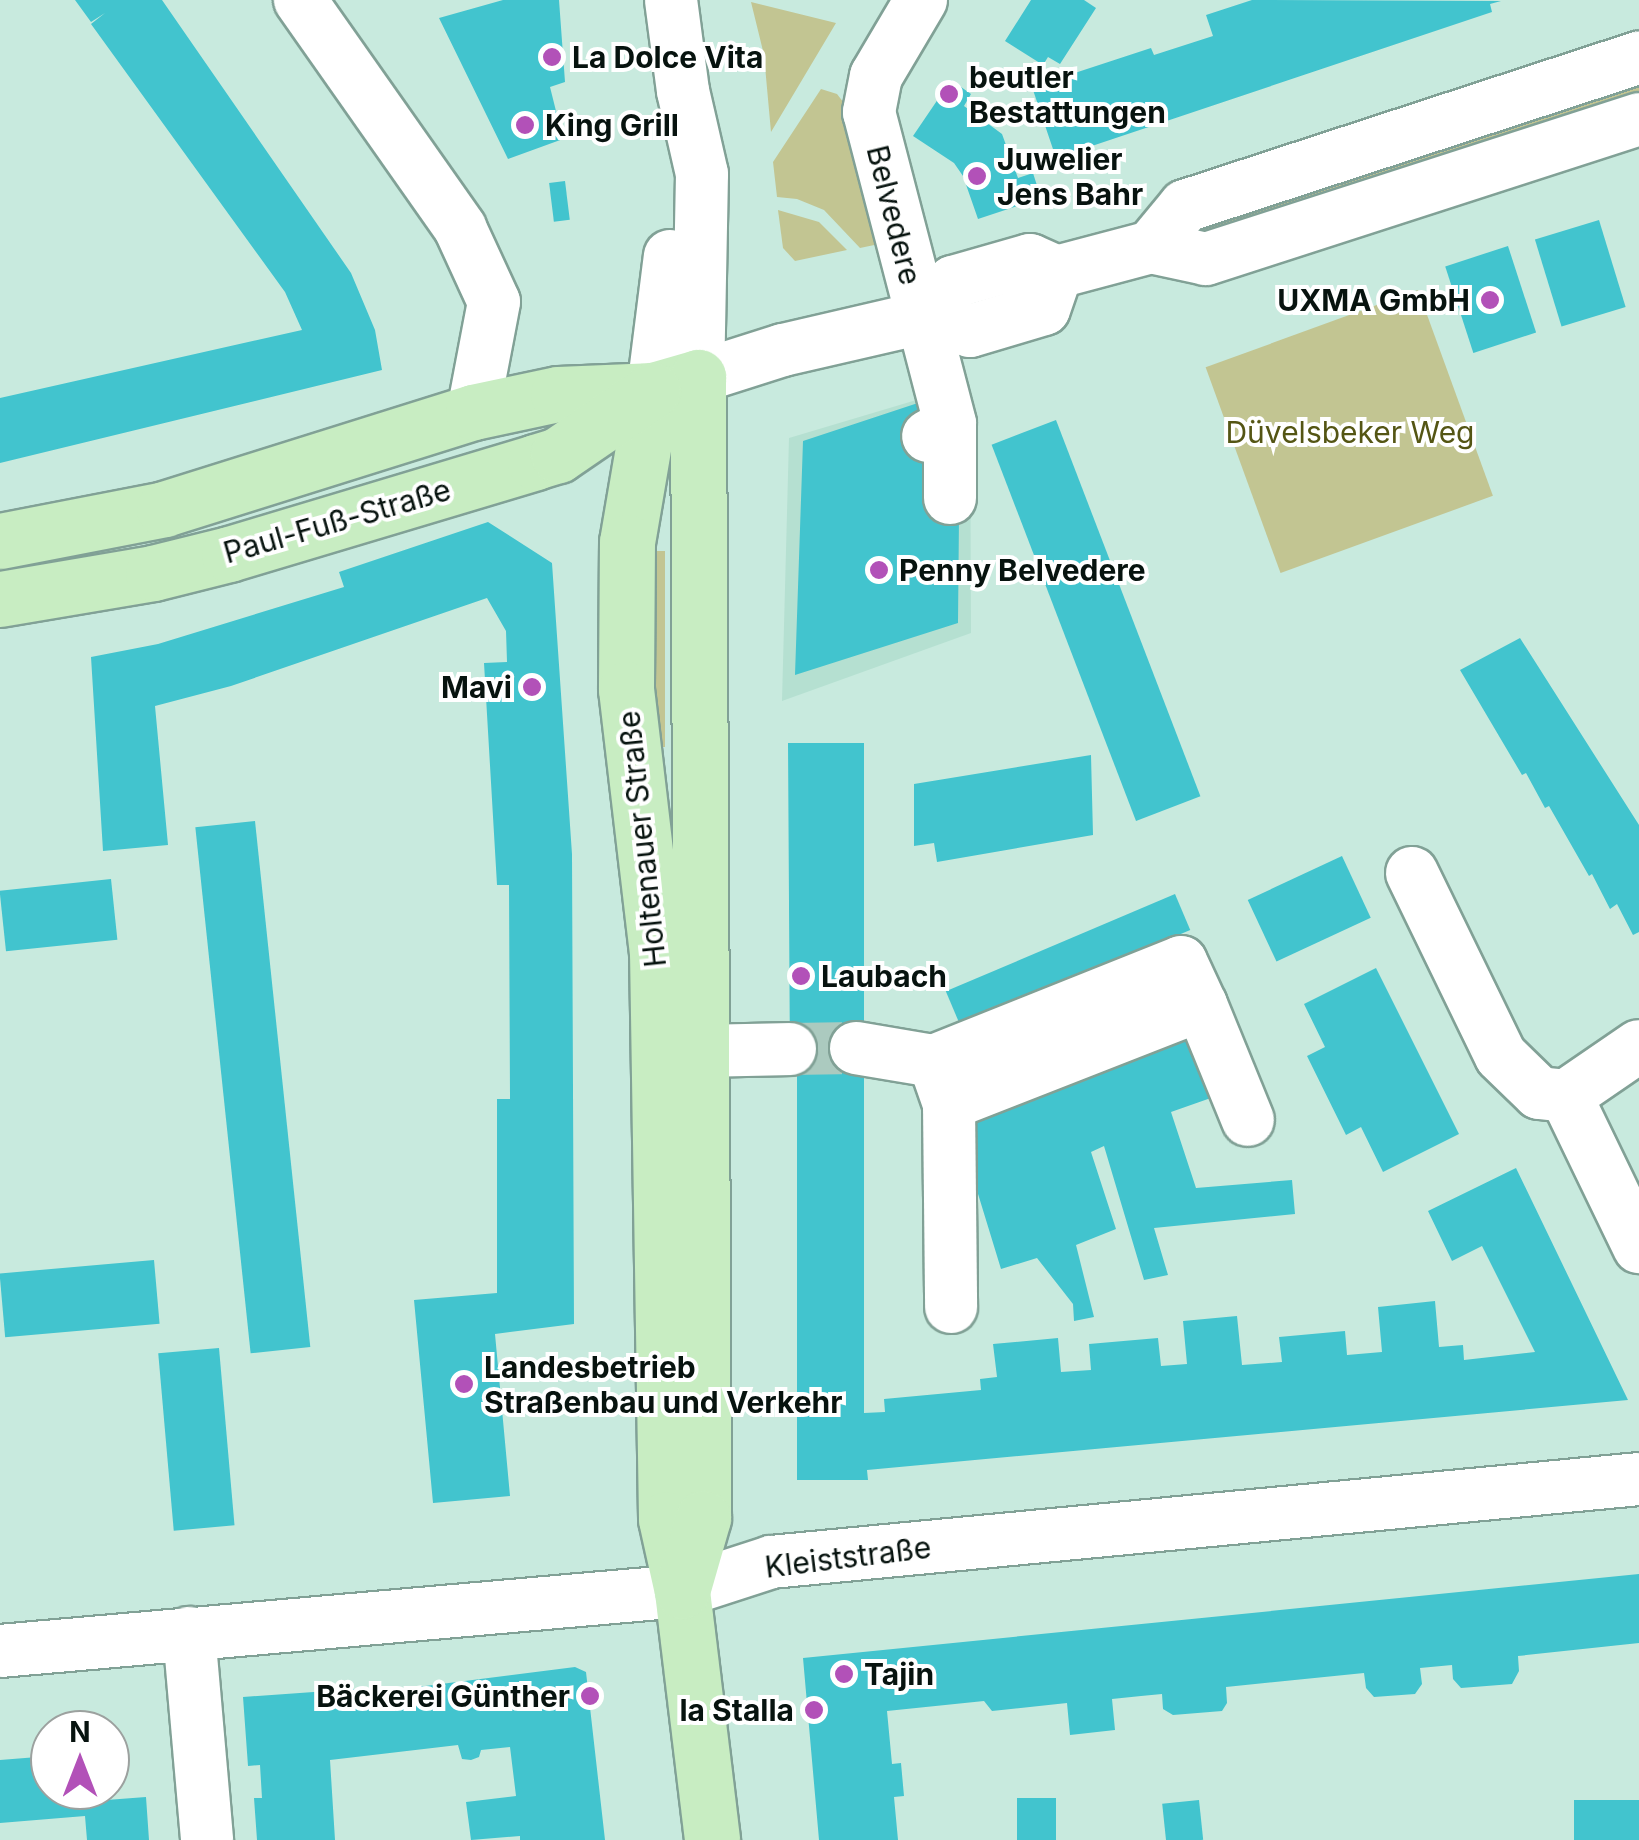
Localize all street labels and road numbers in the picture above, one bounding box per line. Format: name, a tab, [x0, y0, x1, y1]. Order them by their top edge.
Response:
street label: Belvedere	[859, 142, 929, 288]
street label: Paul-Fuß-Straße	[219, 471, 455, 571]
street label: Holtenauer Straße	[611, 709, 673, 969]
street label: Kleiststraße	[763, 1529, 933, 1585]

